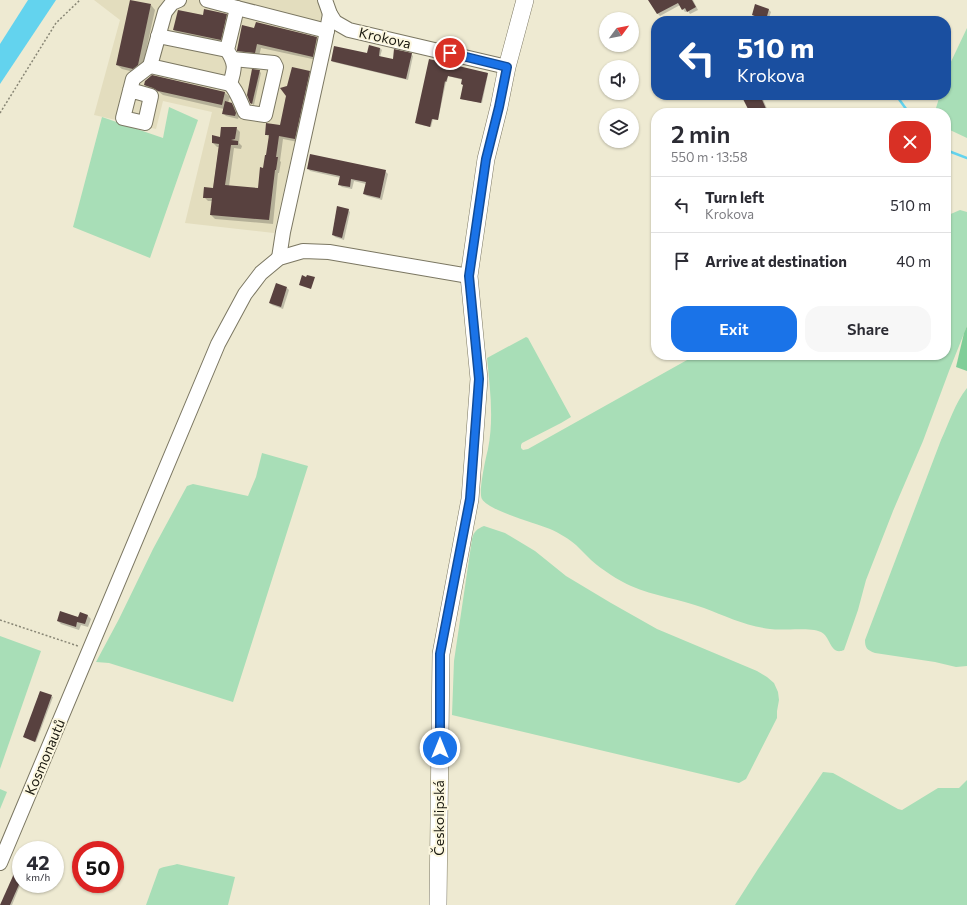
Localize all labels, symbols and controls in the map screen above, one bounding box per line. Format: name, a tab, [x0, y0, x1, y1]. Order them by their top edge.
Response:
north arrow	[599, 12, 639, 52]
map controls	[599, 12, 639, 148]
street label: Krokova	[357, 23, 413, 52]
text: 510 m	[737, 30, 814, 64]
icon: left	[671, 32, 723, 84]
pin	[433, 36, 467, 70]
icon: arrive	[439, 42, 461, 64]
button: sound	[599, 60, 639, 100]
text: Krokova	[737, 64, 805, 86]
button: layers	[599, 108, 639, 148]
text: 2 min	[671, 119, 730, 148]
button: close	[889, 121, 931, 163]
text: 550 m · 13:58	[671, 149, 748, 165]
text: Turn left	[705, 188, 764, 206]
icon: left	[671, 194, 693, 216]
text: 510 m	[890, 196, 931, 214]
text: Krokova	[705, 206, 754, 222]
icon: arrive	[671, 250, 693, 272]
text: Arrive at destination	[705, 252, 847, 270]
text: 40 m	[896, 252, 931, 270]
button: Exit	[671, 306, 797, 352]
button: Share	[805, 306, 931, 352]
street label: Kosmonautů	[21, 716, 68, 797]
position arrow	[419, 727, 461, 769]
street label: Českolipská	[430, 780, 447, 856]
speed limit sign: 50	[72, 841, 124, 893]
text: 42	[26, 850, 50, 874]
text: km/h	[26, 871, 50, 883]

